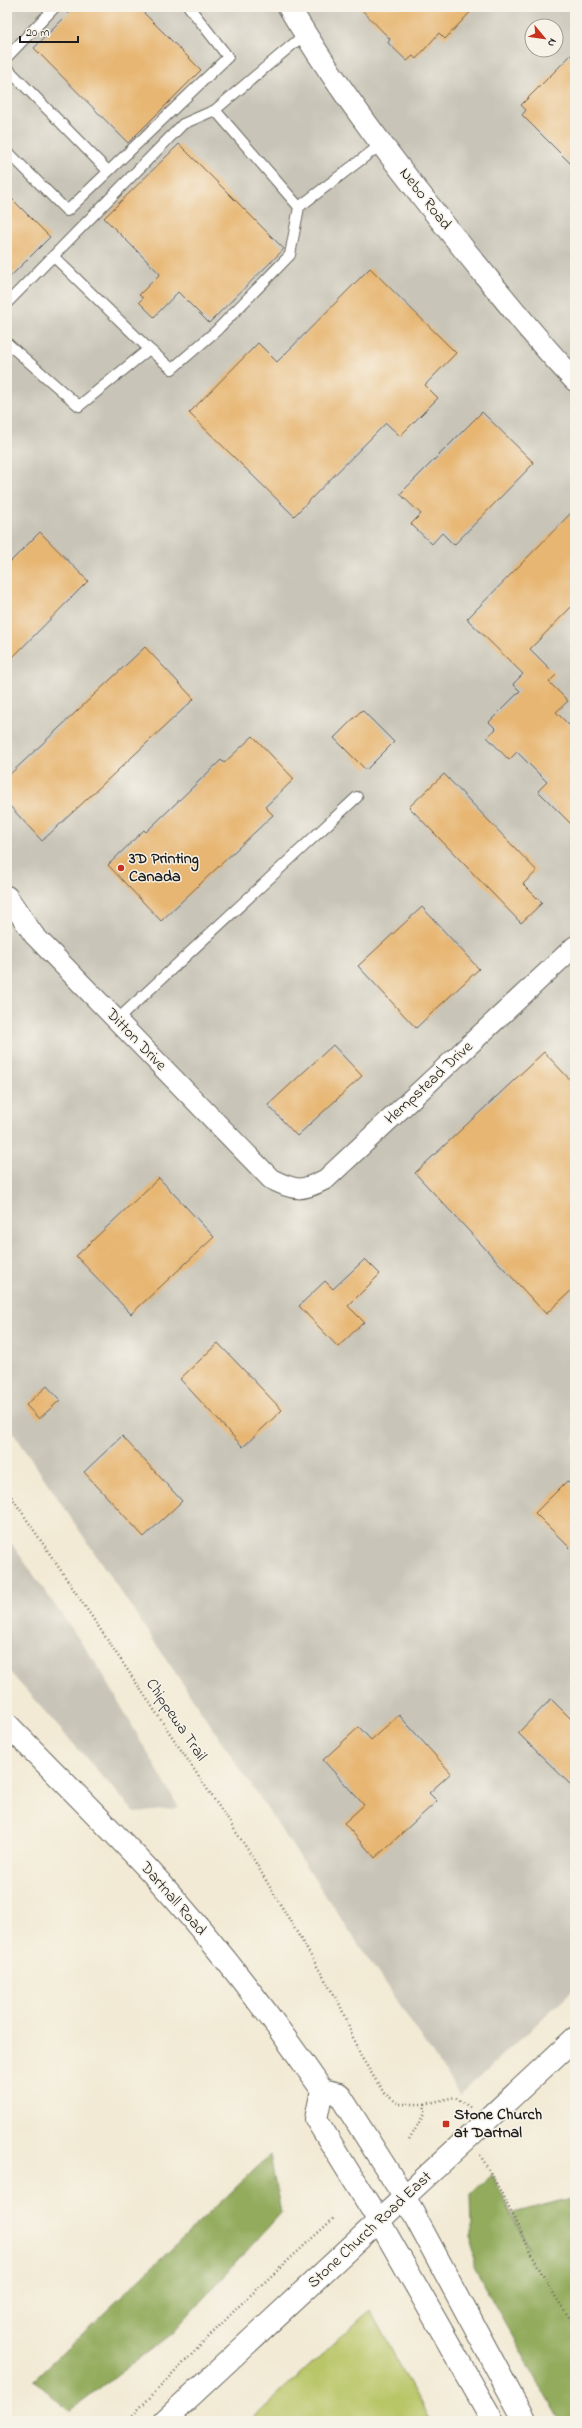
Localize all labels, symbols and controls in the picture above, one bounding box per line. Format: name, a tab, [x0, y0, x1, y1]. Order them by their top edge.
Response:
scale bar	[20, 18, 78, 44]
north arrow	[524, 18, 564, 58]
text: 20 m	[26, 24, 49, 42]
text: N	[543, 35, 561, 49]
street label: Nebo Road	[393, 163, 457, 235]
place label: 3D Printing Canada	[128, 847, 199, 889]
marker: 3D Printing Canada	[116, 863, 126, 873]
street label: Ditton Drive	[99, 1003, 173, 1077]
street label: Hempstead Drive	[379, 1035, 479, 1130]
street label: Chippewa Trail	[139, 1674, 213, 1766]
street label: Dartnall Road	[133, 1856, 212, 1941]
place label: Stone Church at Dartnal	[454, 2103, 543, 2145]
marker: Stone Church at Dartnal	[441, 2119, 451, 2129]
street label: Stone Church Road East	[302, 2165, 438, 2294]

